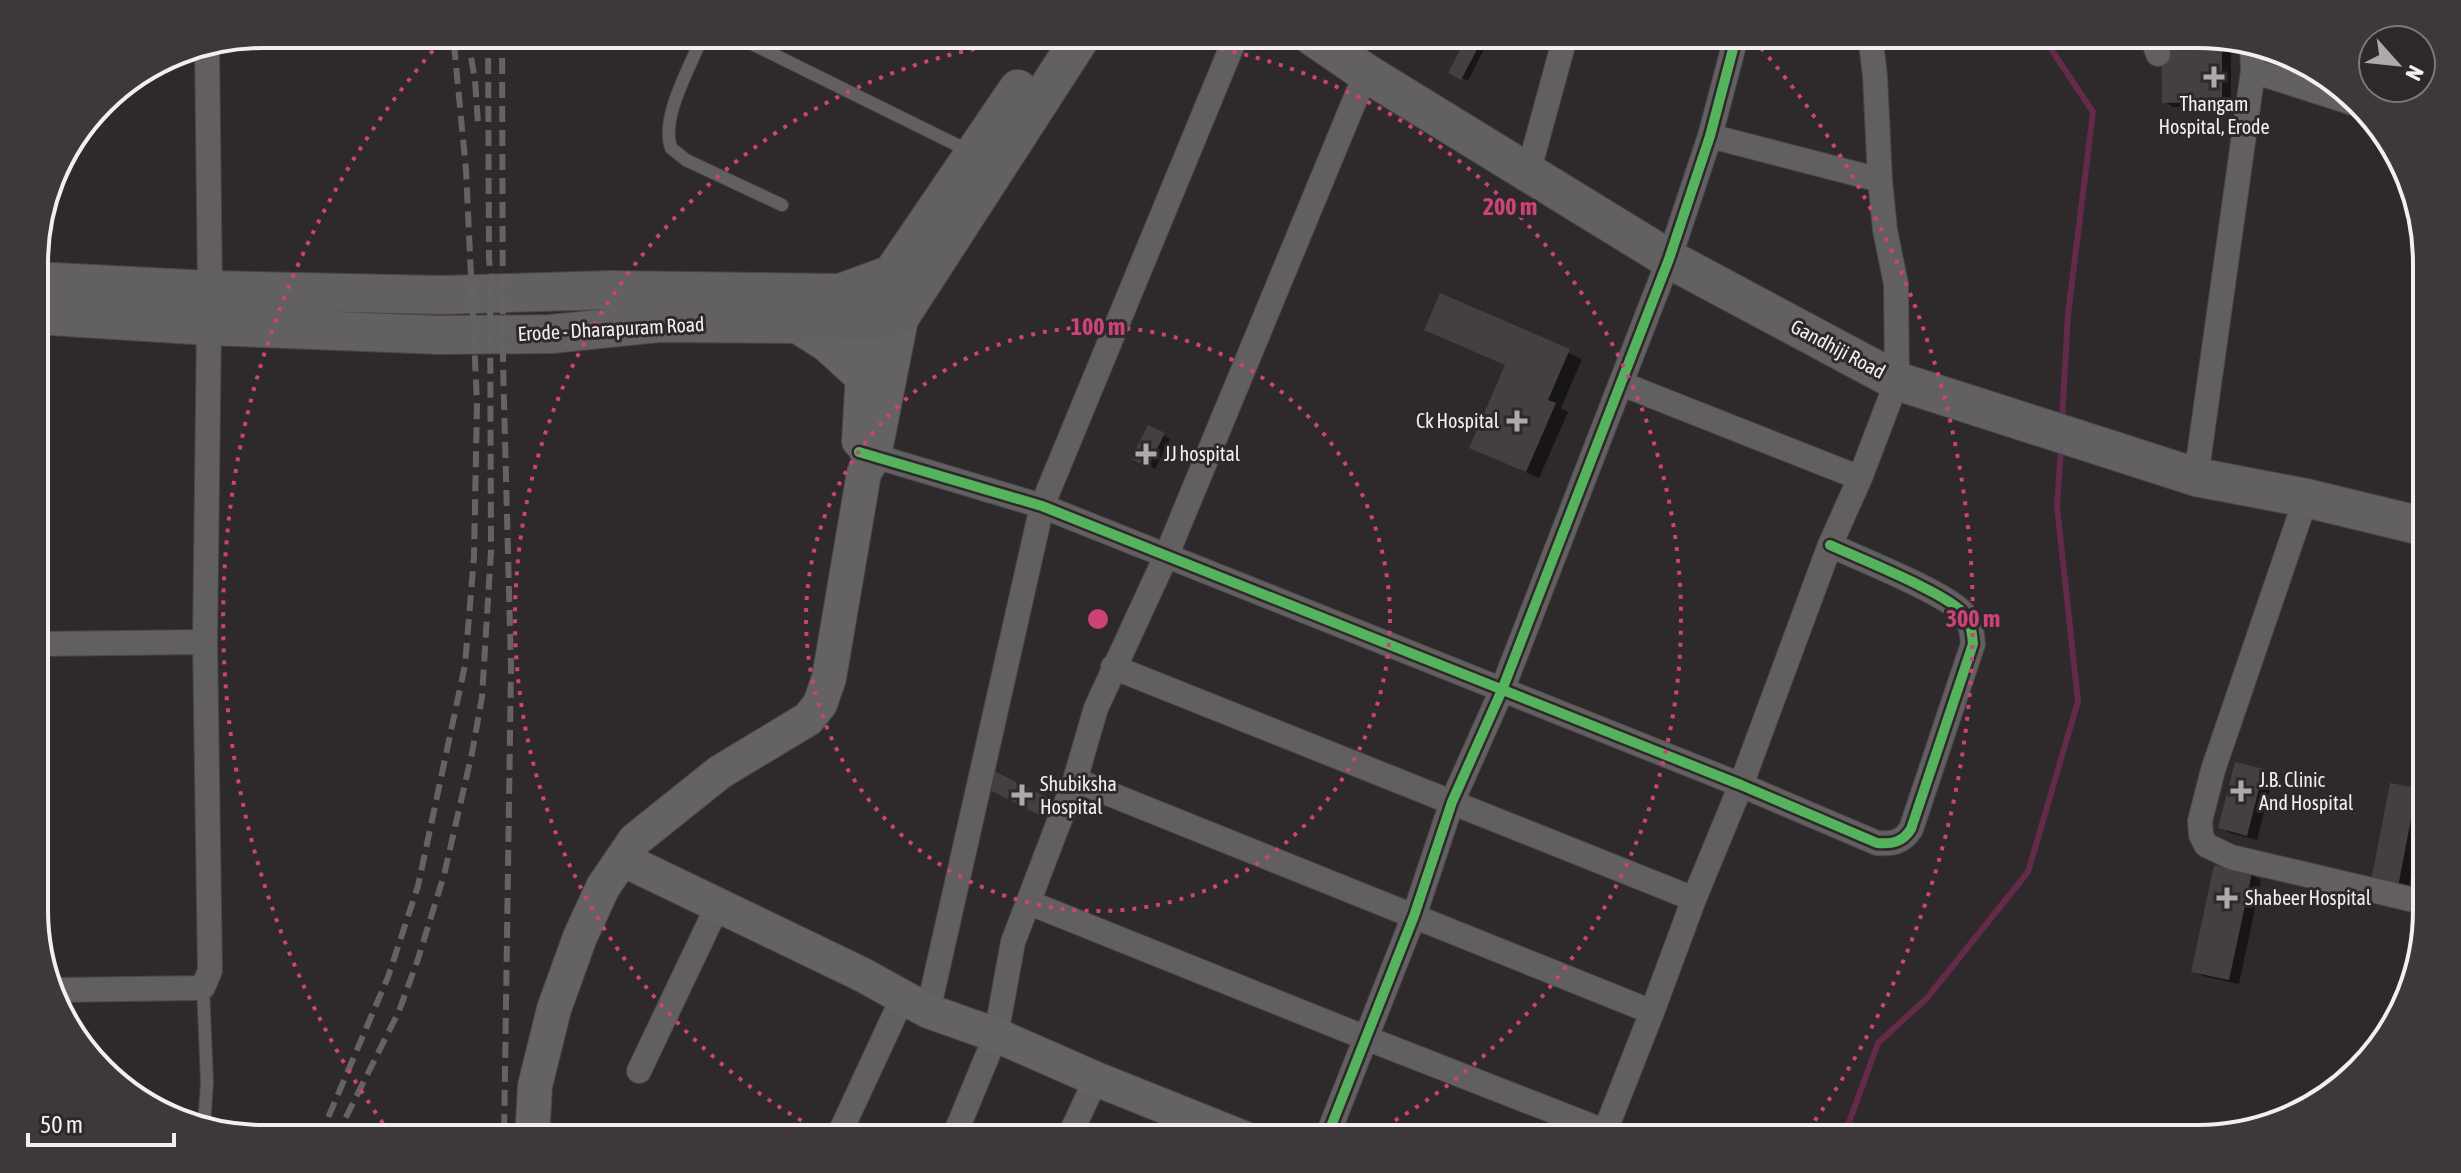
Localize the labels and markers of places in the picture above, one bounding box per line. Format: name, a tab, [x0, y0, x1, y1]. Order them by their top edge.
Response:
marker: Thangam Hospital, Erode	[2203, 66, 2225, 88]
place label: Thangam Hospital, Erode	[2158, 92, 2270, 138]
place label: Ck Hospital	[1416, 409, 1500, 432]
marker: Ck Hospital	[1506, 410, 1528, 432]
place label: JJ hospital	[1164, 442, 1241, 465]
marker: JJ hospital	[1135, 443, 1157, 465]
centre of rings	[1084, 605, 1112, 633]
place label: J.B. Clinic And Hospital	[2259, 768, 2354, 814]
place label: Shubiksha Hospital	[1040, 772, 1117, 818]
marker: J.B. Clinic And Hospital	[2230, 780, 2252, 802]
marker: Shubiksha Hospital	[1011, 784, 1033, 806]
place label: Shabeer Hospital	[2245, 886, 2372, 909]
marker: Shabeer Hospital	[2216, 887, 2238, 909]

